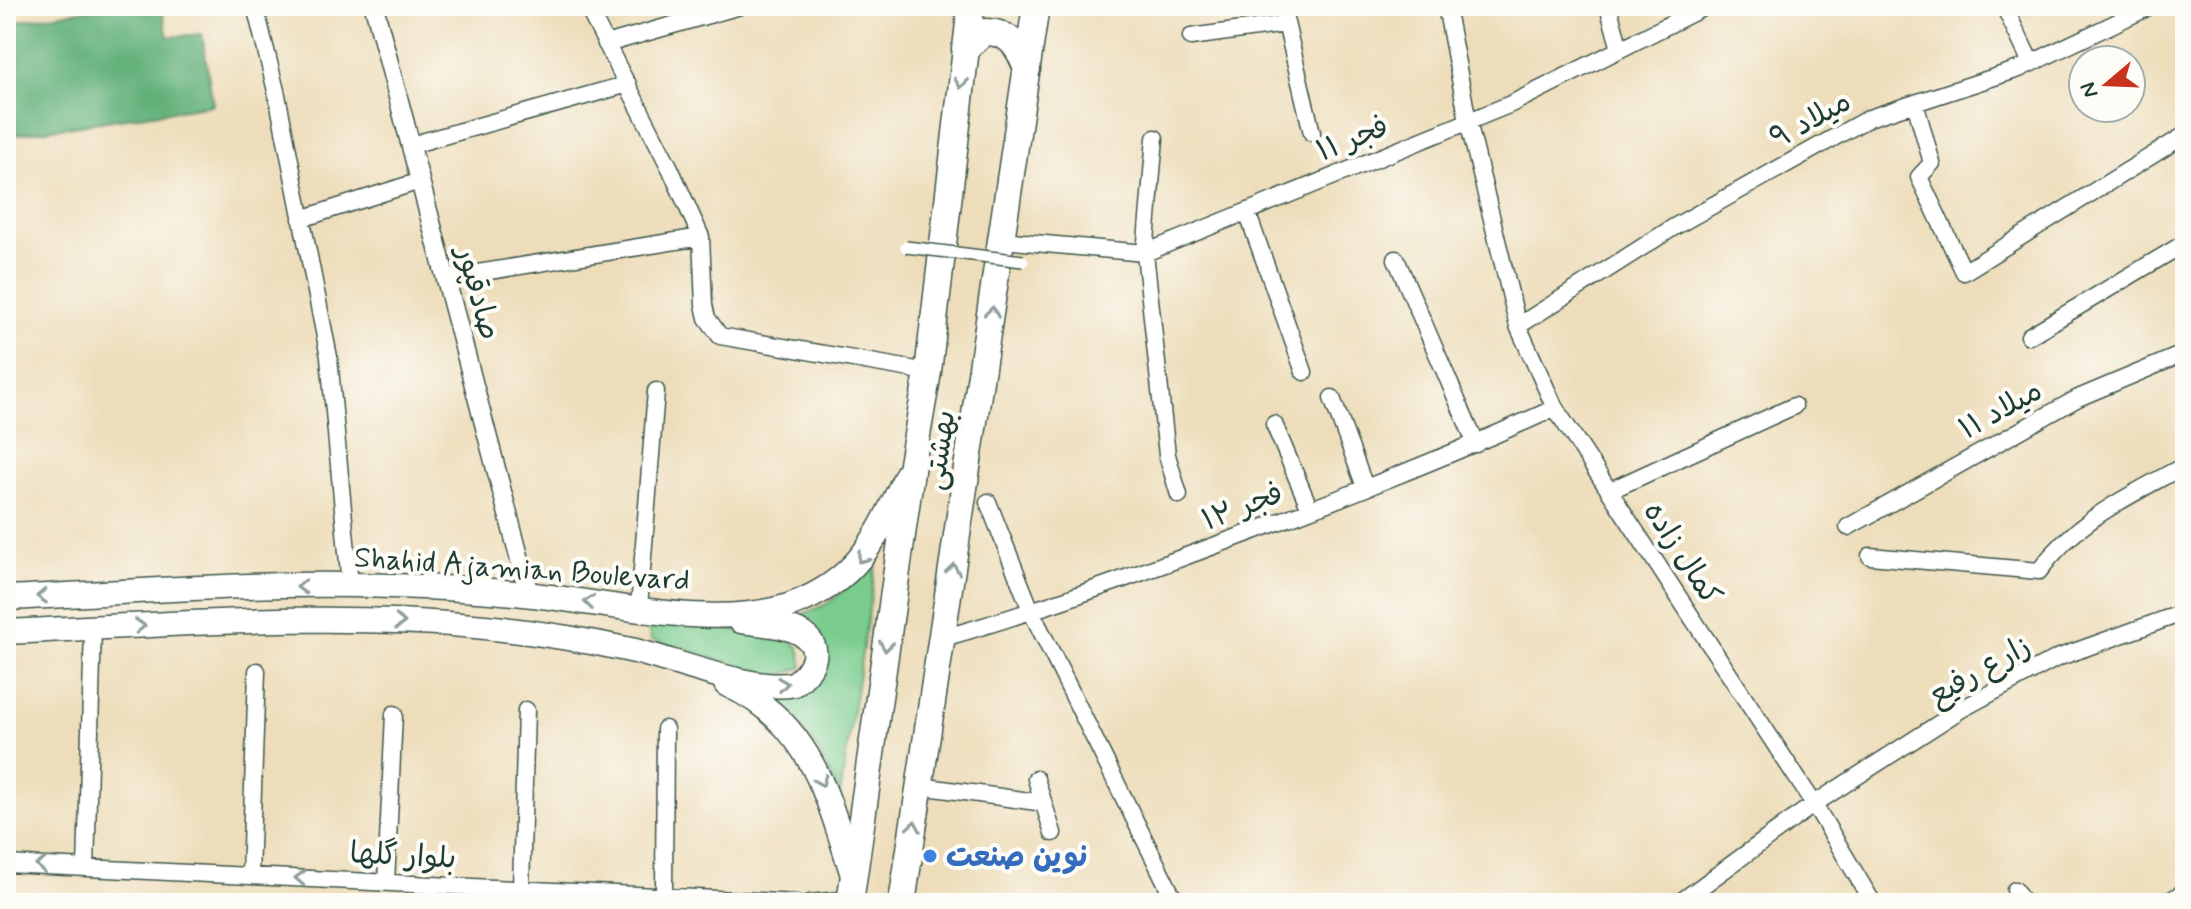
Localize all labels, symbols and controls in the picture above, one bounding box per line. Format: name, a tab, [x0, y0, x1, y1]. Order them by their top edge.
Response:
north arrow	[2067, 44, 2147, 124]
one-way arrow	[953, 77, 970, 90]
text: N	[2074, 78, 2106, 101]
street label: میلاد ۹	[1763, 82, 1858, 158]
street label: فجر ۱۱	[1311, 107, 1394, 171]
street label: صادقپور	[446, 240, 509, 344]
one-way arrow	[983, 305, 1000, 319]
street label: میلاد ۱۱	[1952, 372, 2049, 449]
street label: بهشتی	[916, 408, 965, 493]
street label: فجر ۱۲	[1196, 474, 1289, 541]
street label: کمال زاده	[1634, 495, 1730, 613]
street label: Shahid Ajamian Boulevard	[353, 538, 691, 601]
one-way arrow	[857, 549, 872, 563]
one-way arrow	[944, 562, 961, 576]
one-way arrow	[295, 578, 308, 595]
one-way arrow	[35, 588, 48, 605]
one-way arrow	[582, 594, 596, 611]
one-way arrow	[394, 613, 407, 630]
one-way arrow	[134, 618, 147, 635]
street label: زارع رفیع	[1922, 627, 2038, 715]
one-way arrow	[878, 639, 895, 653]
one-way arrow	[777, 676, 790, 693]
one-way arrow	[812, 773, 828, 787]
one-way arrow	[905, 819, 922, 833]
street label: بلوار گلها	[349, 834, 457, 879]
place label: نوین صنعت	[946, 838, 1087, 877]
marker: نوین صنعت	[921, 847, 939, 865]
one-way arrow	[34, 857, 47, 874]
one-way arrow	[294, 870, 306, 887]

